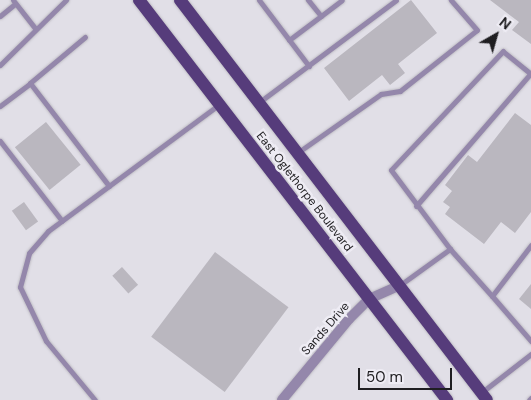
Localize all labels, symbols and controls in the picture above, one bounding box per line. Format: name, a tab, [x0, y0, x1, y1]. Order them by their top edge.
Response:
north arrow	[471, 10, 521, 60]
text: N	[496, 13, 515, 33]
street label: East Oglethorpe Boulevard	[253, 129, 355, 255]
street label: Sands Drive	[299, 300, 353, 358]
scale bar	[361, 358, 455, 390]
text: 50 m	[366, 367, 403, 387]

